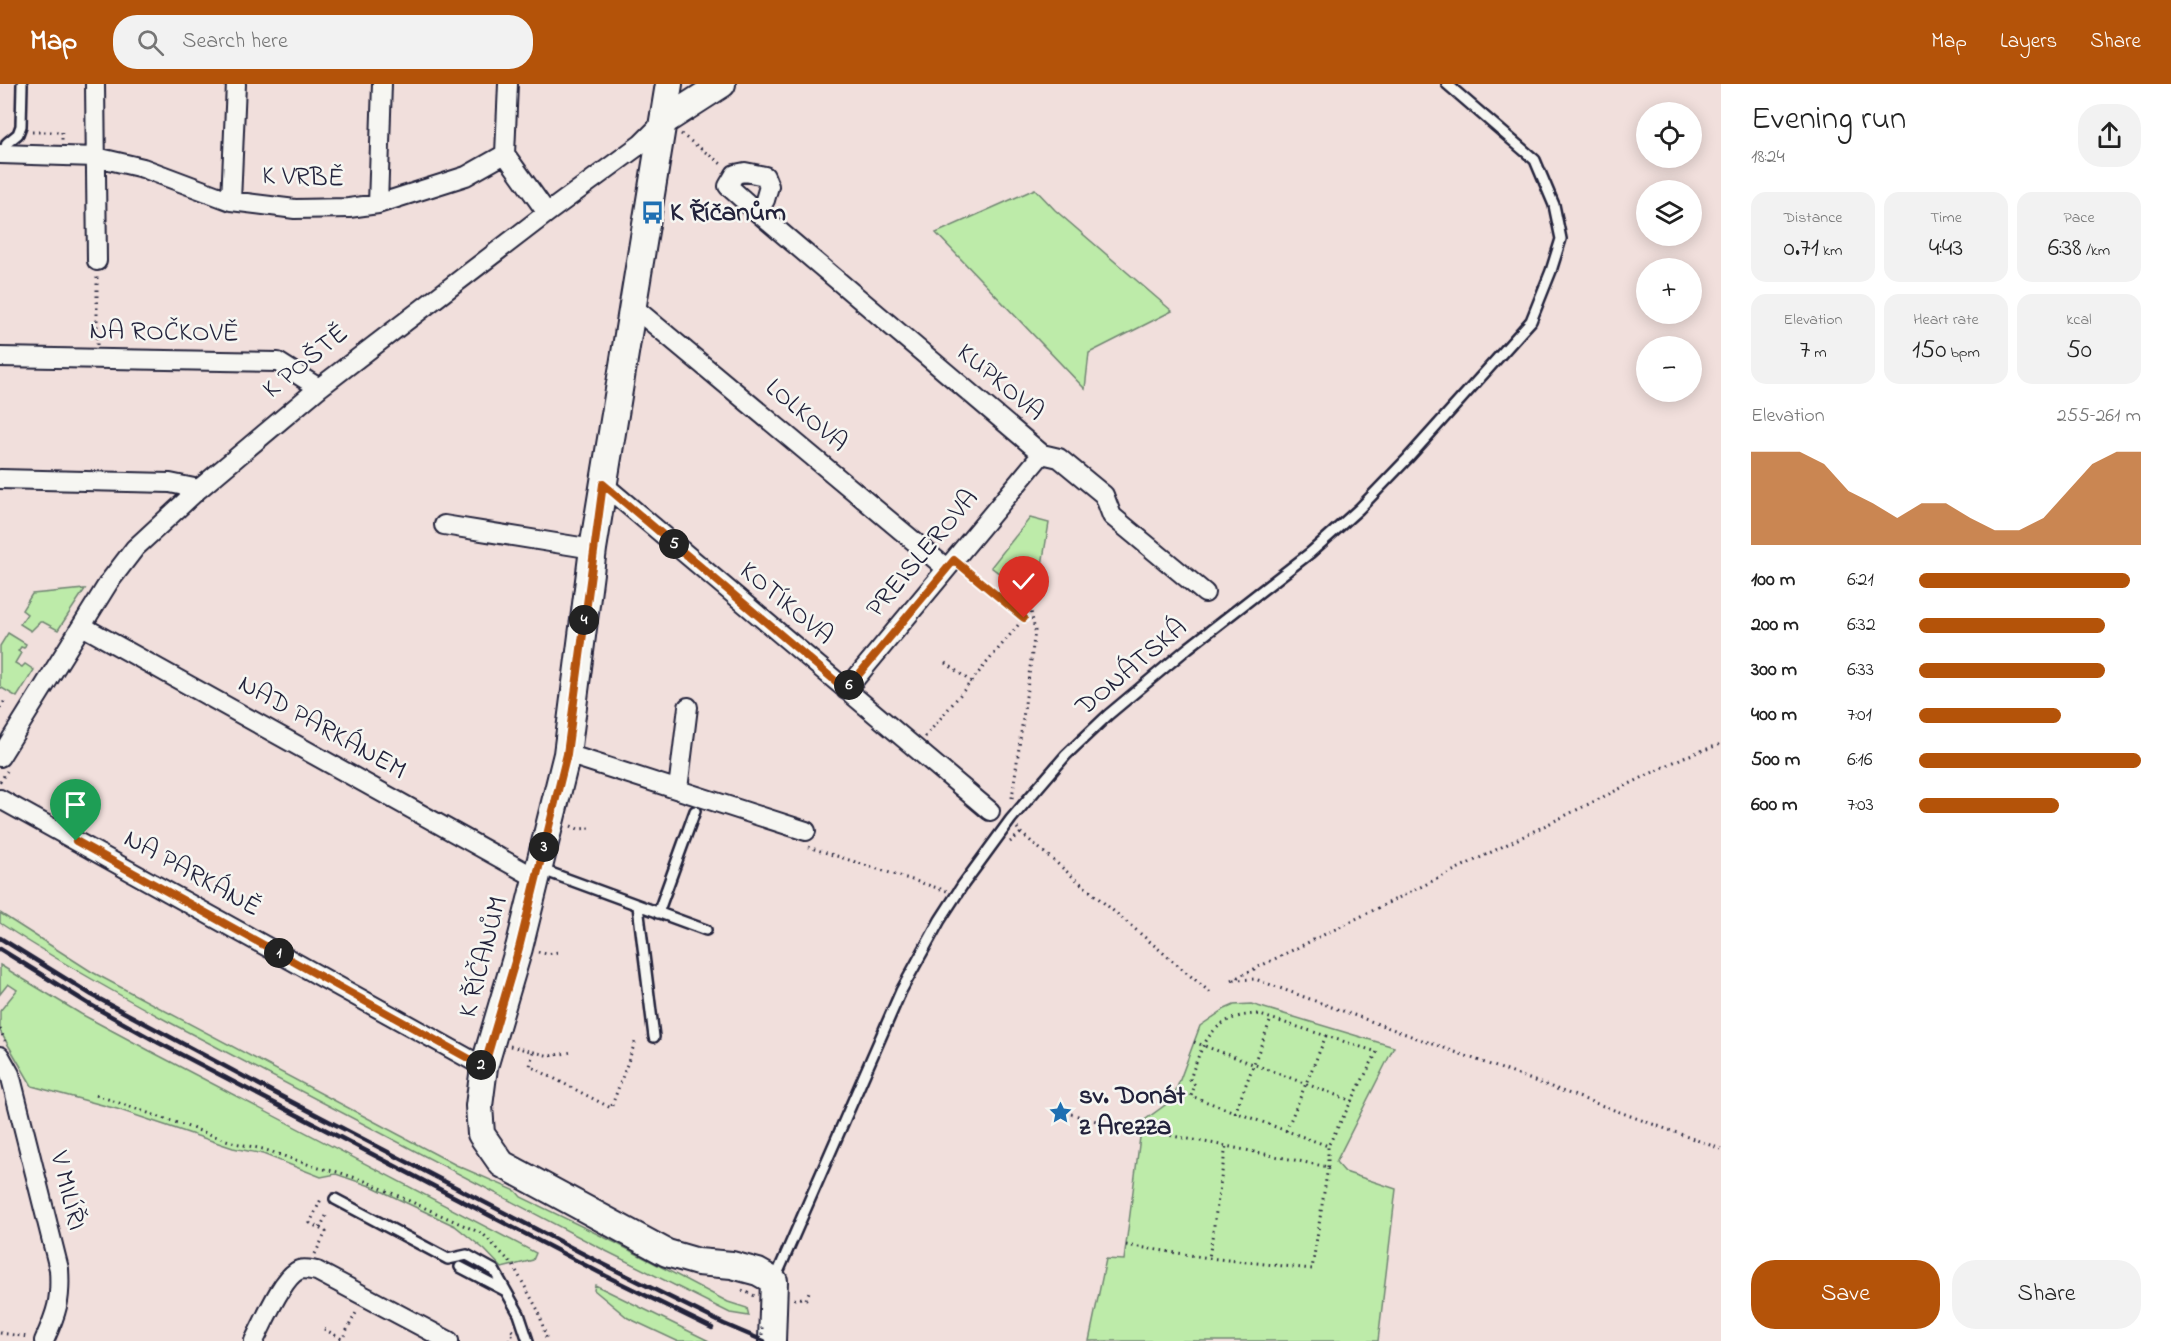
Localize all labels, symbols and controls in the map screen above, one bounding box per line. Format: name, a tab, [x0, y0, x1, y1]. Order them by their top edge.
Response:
search box	[113, 15, 533, 69]
text: Map	[30, 22, 77, 63]
icon: search	[134, 26, 167, 59]
text: Search here	[182, 26, 288, 58]
text: Map	[1931, 27, 1967, 57]
text: Layers	[2000, 27, 2057, 57]
text: Share	[2090, 27, 2141, 57]
text: Evening run	[1751, 96, 1906, 144]
map controls	[1636, 102, 1702, 402]
button: locate	[1636, 102, 1702, 168]
button: share	[2078, 104, 2141, 167]
text: 18:24	[1751, 143, 1785, 172]
street label: K VRBĚ	[261, 157, 345, 199]
button: layers	[1636, 180, 1702, 246]
place label: K Říčanům	[670, 194, 786, 233]
bus stop icon: K Říčanům	[639, 200, 665, 226]
text: Distance	[1784, 206, 1842, 230]
text: Time	[1930, 206, 1962, 230]
text: Pace	[2063, 206, 2095, 230]
text: 0.71	[1784, 230, 1819, 268]
text: 4:43	[1929, 230, 1963, 268]
text: 6:38	[2048, 230, 2082, 268]
text: km	[1819, 239, 1842, 263]
text: /km	[2082, 239, 2110, 263]
button: +	[1636, 258, 1702, 324]
text: Elevation	[1784, 308, 1842, 332]
text: Heart rate	[1913, 308, 1979, 332]
text: kcal	[2066, 308, 2092, 332]
street label: NA ROČKOVĚ	[89, 312, 239, 354]
street label: K POŠTĚ	[255, 315, 357, 409]
text: 7	[1799, 332, 1810, 370]
text: 150	[1912, 332, 1946, 370]
text: 50	[2066, 332, 2092, 370]
street label: KUPKOVA	[948, 335, 1052, 431]
button: −	[1636, 336, 1702, 402]
text: m	[1810, 341, 1827, 365]
text: bpm	[1946, 341, 1980, 365]
street label: LOLKOVA	[756, 370, 856, 462]
text: Elevation	[1751, 402, 1825, 431]
text: 255–261 m	[2057, 402, 2141, 431]
street label: PREISLEROVA	[857, 481, 989, 627]
pin: 5	[659, 529, 689, 559]
text: 5	[669, 532, 679, 556]
street label: KOTÍKOVA	[730, 553, 842, 655]
pin	[998, 556, 1049, 618]
icon: check	[1007, 565, 1040, 598]
text: 100 m	[1751, 566, 1795, 595]
text: 6:21	[1847, 566, 1874, 595]
pin: 4	[569, 605, 599, 635]
text: 4	[581, 608, 587, 632]
street label: DONÁTSKÁ	[1067, 610, 1196, 727]
text: 200 m	[1751, 611, 1799, 640]
text: 6:32	[1847, 611, 1876, 640]
text: 300 m	[1751, 656, 1797, 685]
text: 6:33	[1847, 656, 1874, 685]
street label: NAD PARKÁNEM	[230, 665, 414, 791]
pin: 6	[834, 670, 864, 700]
text: 6	[845, 673, 853, 697]
text: 400 m	[1751, 701, 1797, 730]
text: 7:01	[1847, 701, 1872, 730]
text: 500 m	[1751, 746, 1800, 775]
text: 6:16	[1847, 746, 1873, 775]
pin	[50, 779, 101, 841]
icon: arrive	[59, 788, 92, 821]
text: 600 m	[1751, 791, 1798, 820]
text: 7:03	[1847, 791, 1874, 820]
street label: NA PARKÁNĚ	[116, 820, 268, 928]
pin: 3	[529, 832, 559, 862]
text: 3	[541, 835, 547, 859]
street label: K ŘÍČANŮM	[449, 892, 519, 1022]
pin: 1	[264, 938, 294, 968]
text: 1	[276, 941, 282, 965]
pin: 2	[466, 1050, 496, 1080]
text: 2	[477, 1053, 485, 1077]
place label: sv. Donát z Arezza	[1079, 1077, 1186, 1147]
place icon: sv. Donát z Arezza	[1048, 1099, 1074, 1125]
street label: V MILÍŘI	[38, 1147, 96, 1234]
button: Save	[1751, 1260, 1940, 1329]
button: Share	[1952, 1260, 2141, 1329]

